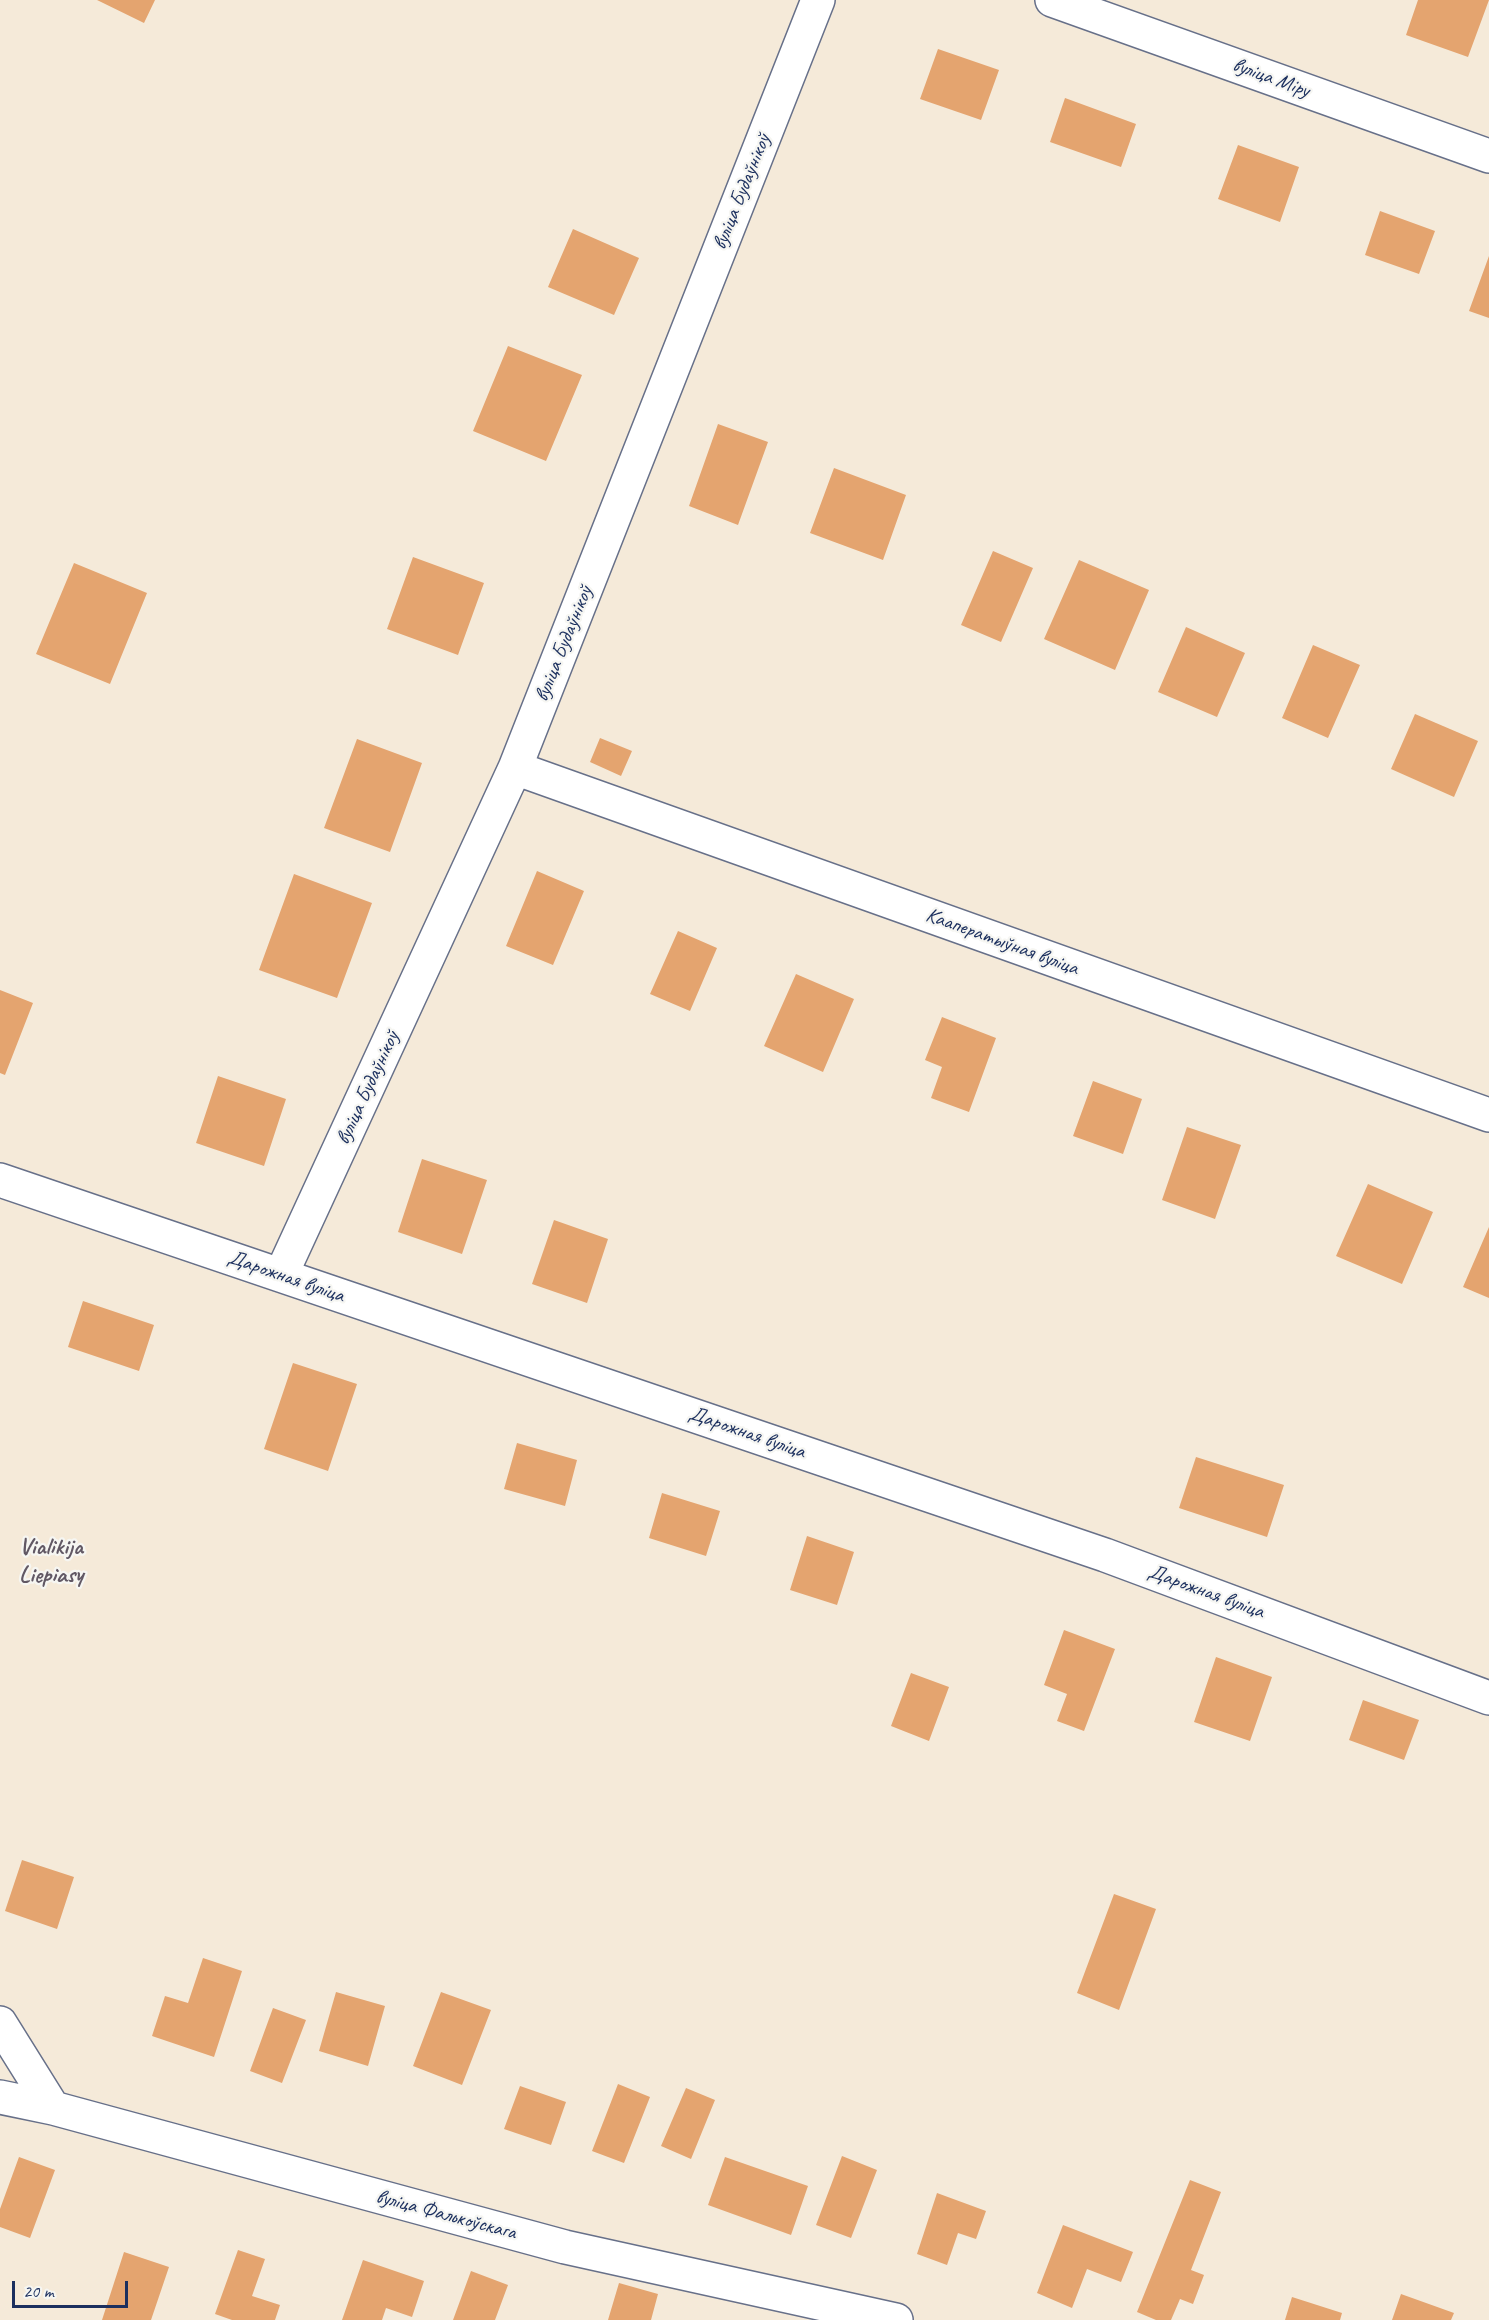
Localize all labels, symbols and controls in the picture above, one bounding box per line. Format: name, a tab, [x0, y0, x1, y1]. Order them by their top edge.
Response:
street label: вуліца Міру	[1229, 52, 1313, 104]
street label: вуліца Будаўнікоў	[707, 131, 777, 253]
street label: вуліца Будаўнікоў	[529, 583, 599, 705]
street label: Кааператыўная вуліца	[922, 903, 1082, 981]
street label: вуліца Будаўнікоў	[331, 1027, 405, 1149]
street label: Дарожная вуліца	[224, 1245, 348, 1309]
street label: Дарожная вуліца	[685, 1401, 809, 1465]
district label: Vialikija Liepiasy	[19, 1534, 83, 1590]
street label: Дарожная вуліца	[1144, 1559, 1268, 1625]
street label: вуліца Фалькоўскага	[373, 2184, 519, 2246]
scale bar	[15, 2269, 130, 2307]
text: 20 m	[23, 2280, 54, 2302]

